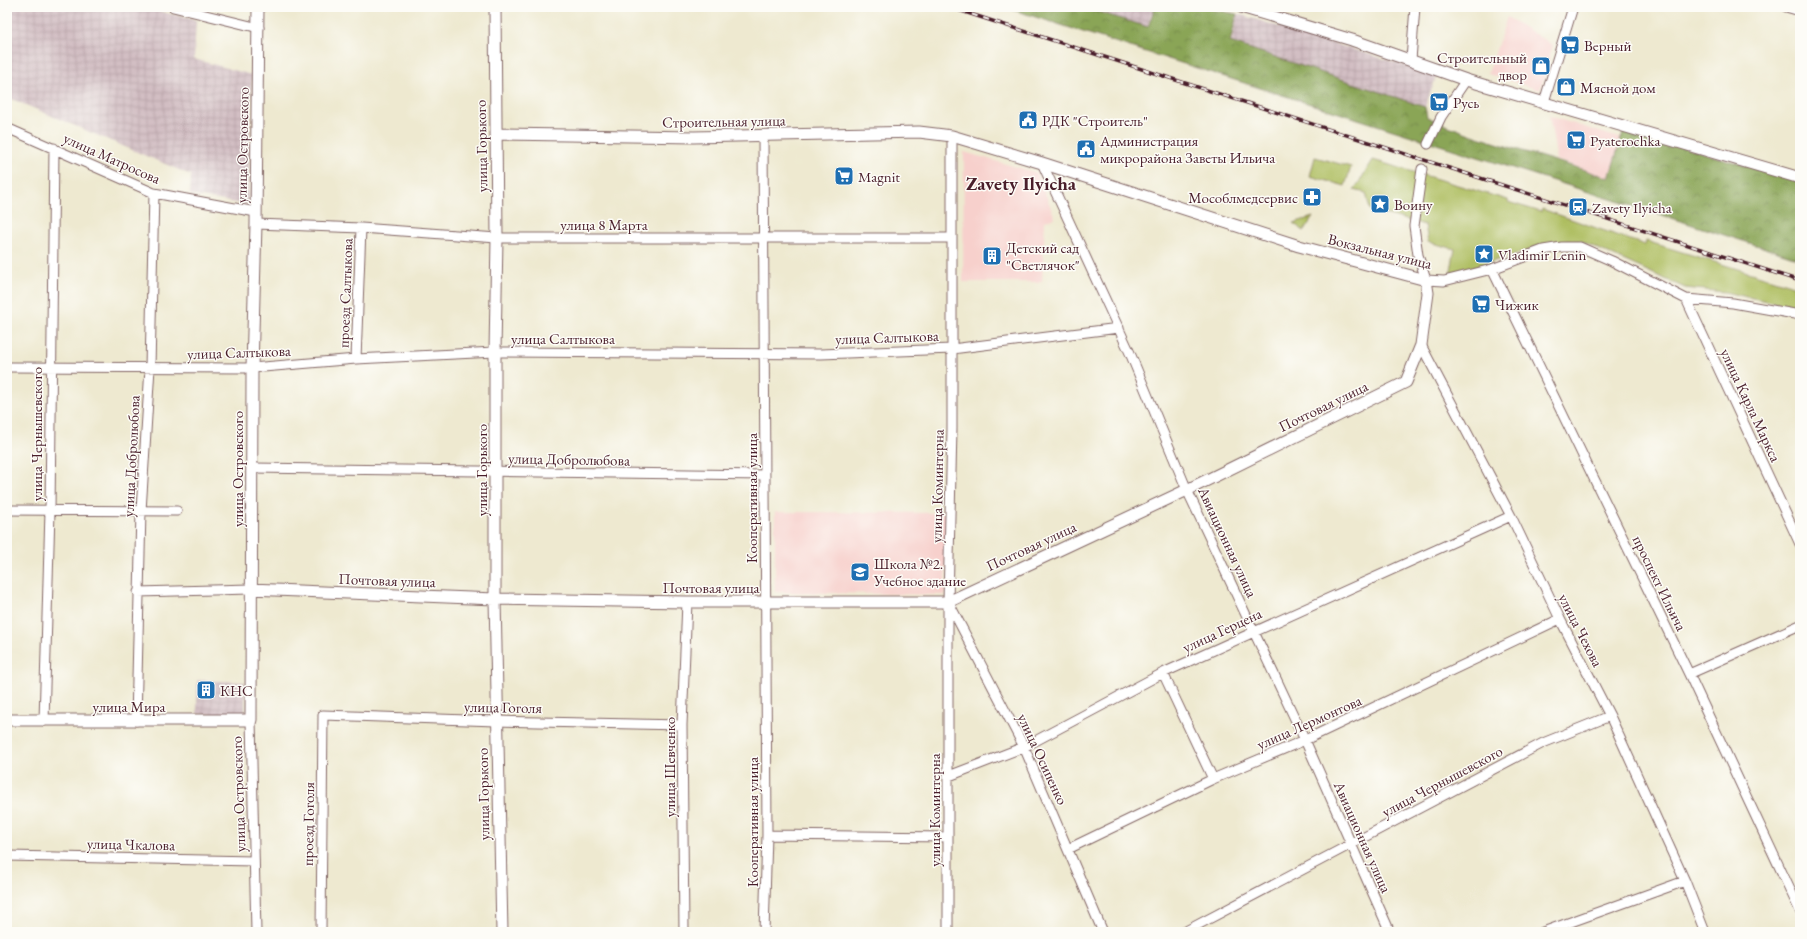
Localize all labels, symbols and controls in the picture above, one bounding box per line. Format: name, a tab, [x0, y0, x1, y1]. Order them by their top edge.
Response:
supermarket icon: Верный	[1559, 34, 1581, 56]
place label: Верный	[1584, 36, 1631, 55]
place label: Строительный двор	[1437, 48, 1527, 84]
shop icon: Строительный двор	[1530, 55, 1552, 77]
shop icon: Мясной дом	[1555, 76, 1577, 98]
place label: Мясной дом	[1580, 78, 1656, 97]
street label: улица Островского	[231, 87, 253, 203]
supermarket icon: Русь	[1428, 91, 1450, 113]
place label: Русь	[1453, 93, 1479, 112]
street label: улица Горького	[471, 100, 491, 192]
public building icon: РДК "Строитель"	[1017, 109, 1039, 131]
street label: Строительная улица	[662, 110, 786, 132]
place label: РДК "Строитель"	[1042, 111, 1148, 130]
street label: улица Матросова	[61, 128, 163, 188]
supermarket icon: Pyaterochka	[1565, 129, 1587, 151]
place label: Администрация микрорайона Заветы Ильича	[1099, 131, 1275, 167]
place label: Pyaterochka	[1590, 131, 1660, 150]
public building icon: Администрация микрорайона Заветы Ильича	[1075, 138, 1097, 160]
supermarket icon: Magnit	[833, 165, 855, 187]
place label: Magnit	[858, 167, 900, 186]
district label: Zavety Ilyicha	[966, 171, 1077, 196]
pharmacy icon: Мособлмедсервис	[1301, 186, 1323, 208]
place label: Мособлмедсервис	[1188, 188, 1298, 207]
place icon: Воину	[1369, 193, 1391, 215]
place label: Воину	[1394, 195, 1433, 214]
station icon: Zavety Ilyicha	[1567, 196, 1589, 218]
place label: Zavety Ilyicha	[1592, 198, 1672, 217]
street label: улица 8 Марта	[560, 215, 648, 234]
street label: Вокзальная улица	[1326, 229, 1434, 273]
street label: проезд Салтыкова	[334, 238, 356, 348]
place label: Детский сад "Светлячок"	[1006, 238, 1080, 274]
place icon: Vladimir Lenin	[1473, 243, 1495, 265]
building icon: Детский сад "Светлячок"	[981, 245, 1003, 267]
place label: Vladimir Lenin	[1498, 245, 1586, 264]
supermarket icon: Чижик	[1470, 293, 1492, 315]
place label: Чижик	[1495, 295, 1539, 314]
street label: улица Салтыкова	[835, 326, 939, 348]
street label: улица Салтыкова	[511, 329, 615, 348]
street label: улица Салтыкова	[187, 341, 291, 363]
street label: улица Карла Маркса	[1716, 345, 1786, 465]
street label: улица Чернышевского	[27, 367, 46, 501]
street label: Почтовая улица	[1275, 376, 1371, 436]
street label: улица Добролюбова	[118, 395, 144, 517]
street label: улица Островского	[228, 411, 247, 527]
street label: улица Горького	[472, 424, 491, 516]
street label: улица Коминтерна	[927, 429, 947, 543]
street label: Кооперативная улица	[742, 433, 761, 563]
street label: улица Добролюбова	[508, 448, 630, 470]
street label: Авиационная улица	[1194, 483, 1262, 600]
street label: Почтовая улица	[983, 517, 1079, 575]
street label: проспект Ильича	[1629, 532, 1691, 634]
place label: Школа №2. Учебное здание	[873, 554, 966, 590]
school or university icon: Школа №2. Учебное здание	[849, 561, 871, 583]
street label: Почтовая улица	[338, 569, 436, 591]
street label: Почтовая улица	[662, 578, 760, 597]
street label: улица Чехова	[1554, 590, 1608, 670]
street label: улица Герцена	[1179, 603, 1265, 657]
building icon: КНС	[195, 679, 217, 701]
place label: КНС	[220, 681, 253, 700]
street label: улица Лермонтова	[1254, 690, 1364, 754]
street label: улица Мира	[93, 697, 165, 716]
street label: улица Гоголя	[464, 697, 543, 717]
street label: улица Осипенко	[1014, 710, 1072, 808]
street label: улица Шевченко	[660, 717, 679, 817]
street label: улица Островского	[226, 736, 250, 852]
street label: улица Чернышевского	[1378, 741, 1506, 821]
street label: улица Горького	[473, 748, 493, 840]
street label: улица Коминтерна	[925, 753, 944, 867]
street label: Кооперативная улица	[743, 757, 762, 887]
street label: Авиационная улица	[1330, 777, 1396, 896]
street label: проезд Гоголя	[298, 782, 318, 866]
street label: улица Чкалова	[87, 834, 175, 854]

